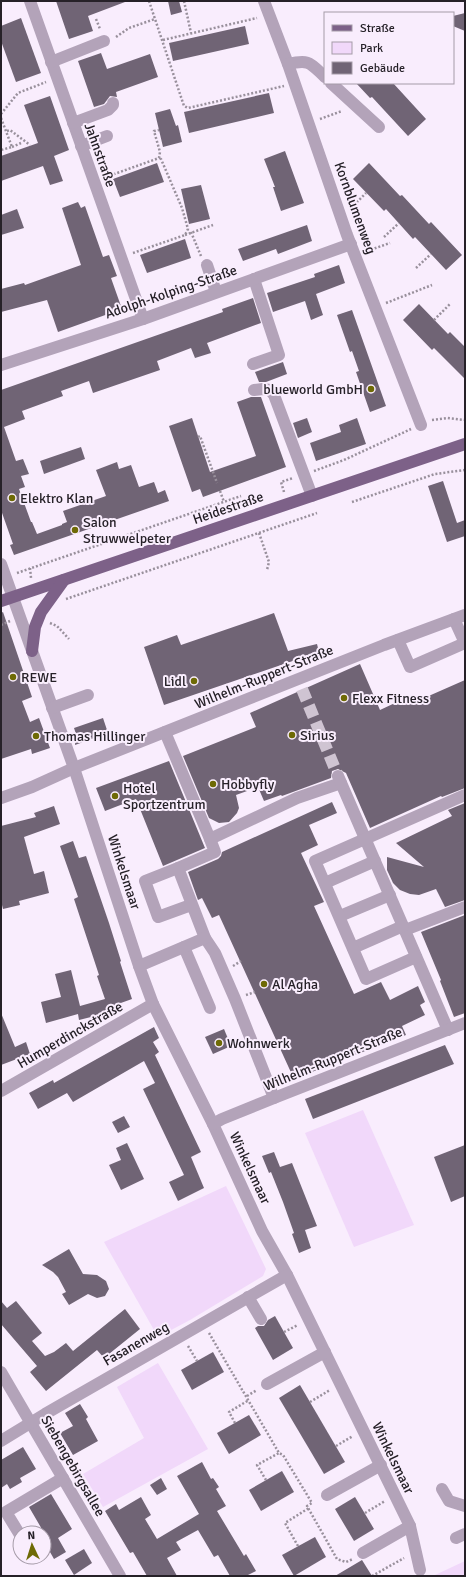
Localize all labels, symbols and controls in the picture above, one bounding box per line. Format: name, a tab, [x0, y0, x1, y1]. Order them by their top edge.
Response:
legend	[324, 12, 454, 84]
text: Straße	[360, 21, 395, 36]
text: Park	[360, 41, 383, 56]
text: Gebäude	[360, 61, 405, 76]
street label: Jahnstraße	[81, 121, 119, 189]
street label: Kornblumenweg	[330, 159, 380, 257]
street label: Adolph-Kolping-Straße	[103, 261, 239, 323]
place label: blueworld GmbH	[263, 381, 363, 398]
marker: blueworld GmbH	[366, 384, 376, 394]
street label: Heidestraße	[190, 488, 266, 528]
place label: Elektro Klan	[20, 490, 93, 507]
marker: Elektro Klan	[7, 493, 17, 503]
place label: Salon Struwwelpeter	[83, 514, 172, 547]
marker: Salon Struwwelpeter	[70, 525, 80, 535]
street label: Wilhelm-Ruppert-Straße	[192, 641, 336, 713]
place label: REWE	[21, 669, 57, 686]
marker: REWE	[8, 672, 18, 682]
place label: Lidl	[164, 673, 186, 690]
marker: Lidl	[189, 676, 199, 686]
place label: Flexx Fitness	[352, 690, 429, 707]
marker: Flexx Fitness	[339, 693, 349, 703]
place label: Sirius	[300, 727, 335, 744]
place label: Thomas Hillinger	[44, 728, 146, 745]
marker: Sirius	[287, 730, 297, 740]
marker: Thomas Hillinger	[31, 731, 41, 741]
place label: Hobbyfly	[221, 776, 275, 793]
marker: Hobbyfly	[208, 779, 218, 789]
place label: Hotel Sportzentrum	[123, 780, 206, 813]
marker: Hotel Sportzentrum	[110, 791, 120, 801]
street label: Winkelsmaar	[104, 832, 144, 912]
place label: Al Agha	[272, 976, 318, 993]
marker: Al Agha	[259, 979, 269, 989]
street label: Humperdinckstraße	[14, 998, 126, 1072]
street label: Wilhelm-Ruppert-Straße	[261, 1023, 405, 1095]
place label: Wohnwerk	[227, 1035, 290, 1052]
marker: Wohnwerk	[214, 1038, 224, 1048]
street label: Winkelsmaar	[226, 1129, 275, 1208]
street label: Fasanenweg	[100, 1318, 172, 1370]
street label: Siebengebirgsallee	[37, 1412, 109, 1520]
street label: Winkelsmaar	[368, 1419, 418, 1497]
north arrow	[12, 1525, 52, 1565]
text: N	[27, 1529, 36, 1542]

